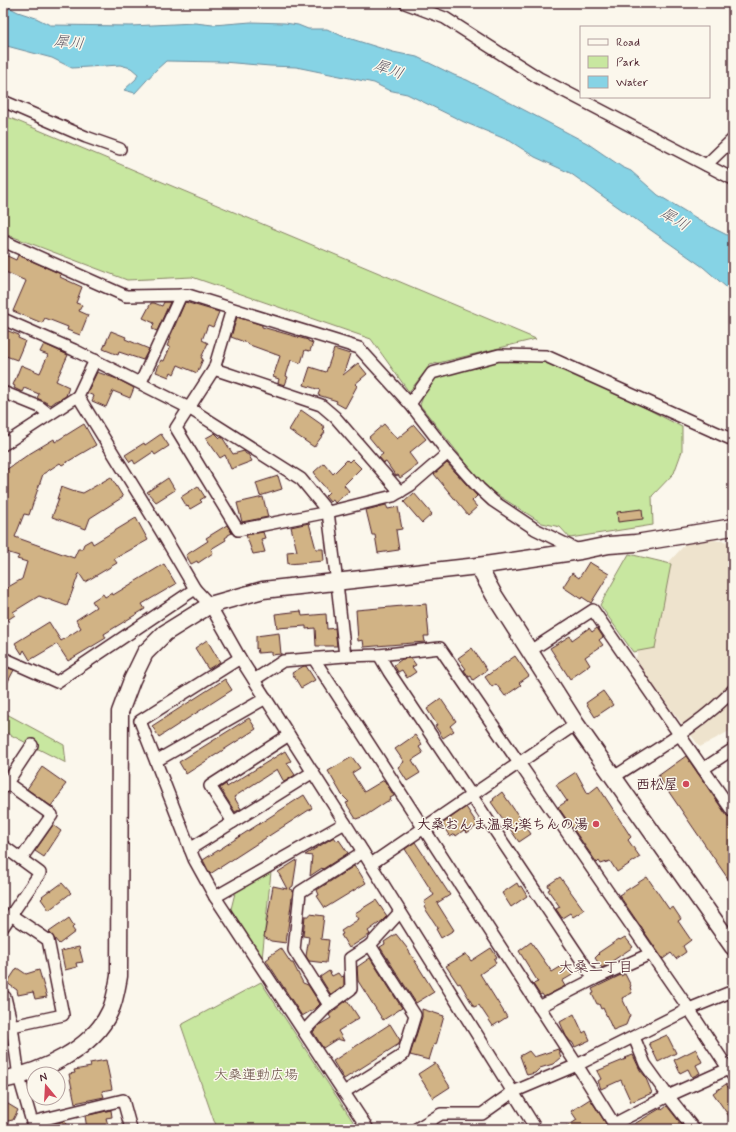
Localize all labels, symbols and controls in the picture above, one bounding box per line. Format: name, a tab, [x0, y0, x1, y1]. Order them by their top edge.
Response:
legend	[580, 26, 710, 98]
water label: 犀川	[53, 31, 85, 55]
text: Road	[616, 35, 640, 51]
water label: 犀川	[371, 55, 406, 84]
text: Park	[616, 55, 640, 71]
text: Water	[616, 75, 648, 91]
water label: 犀川	[656, 204, 692, 236]
place label: 西松屋	[636, 776, 678, 794]
marker: 西松屋	[681, 779, 691, 789]
place label: 大桑おんま温泉;楽ちんの湯	[417, 816, 588, 834]
marker: 大桑おんま温泉;楽ちんの湯	[591, 819, 601, 829]
district label: 大桑二丁目	[558, 958, 634, 978]
north arrow	[26, 1066, 66, 1106]
park label: 大桑運動広場	[214, 1066, 298, 1084]
text: N	[38, 1070, 49, 1085]

